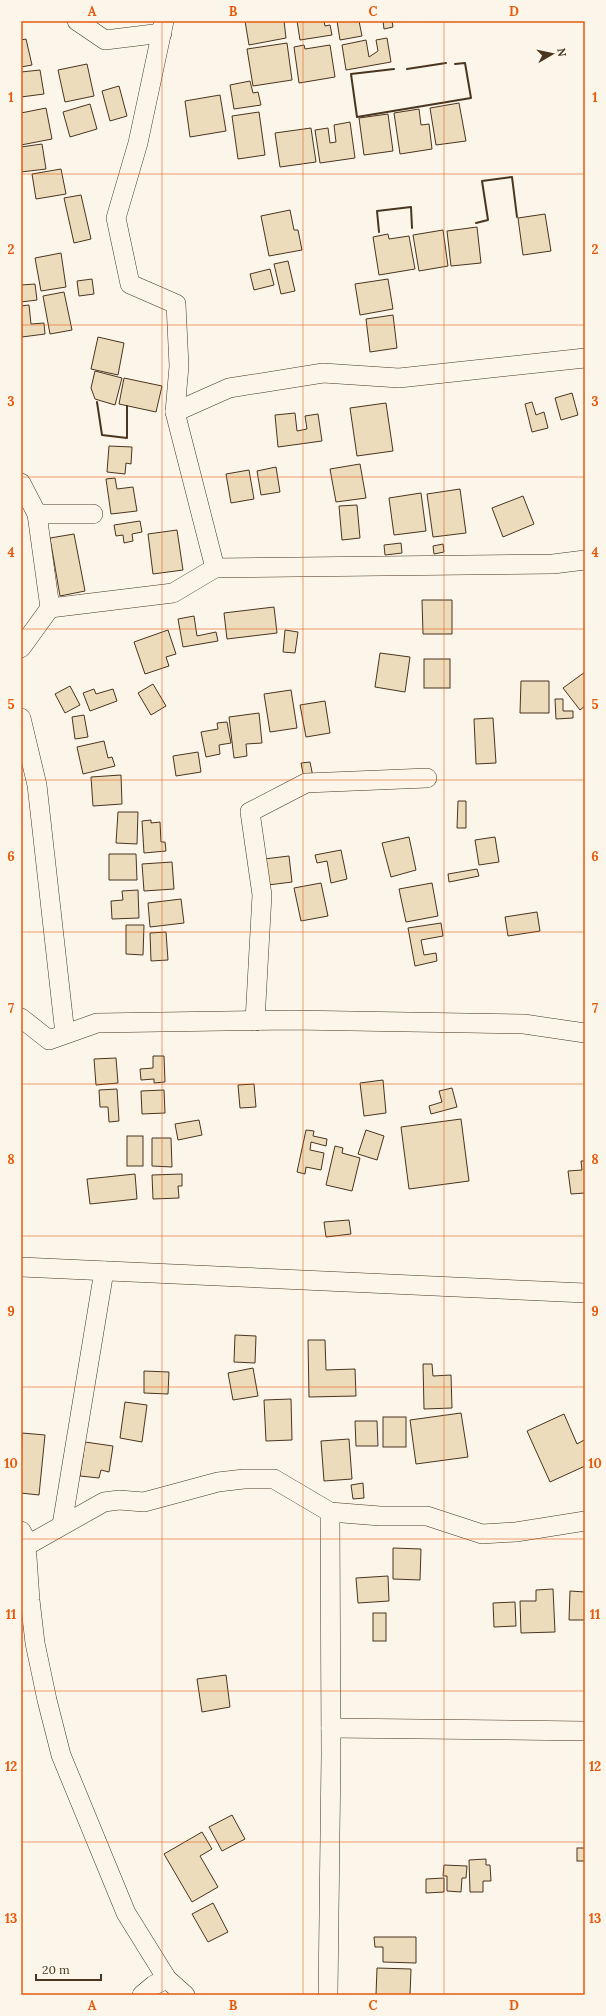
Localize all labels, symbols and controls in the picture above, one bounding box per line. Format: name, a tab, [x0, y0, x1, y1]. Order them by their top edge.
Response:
text: A	[88, 3, 97, 20]
text: B	[229, 3, 238, 20]
text: C	[369, 3, 378, 20]
text: D	[509, 3, 519, 20]
north arrow	[532, 34, 572, 74]
text: N	[554, 47, 570, 58]
text: 1	[8, 89, 14, 106]
text: 1	[592, 89, 598, 106]
text: 2	[8, 241, 15, 258]
text: 2	[592, 241, 599, 258]
text: 3	[7, 393, 15, 410]
text: 3	[591, 393, 599, 410]
text: 4	[7, 544, 15, 561]
text: 4	[591, 544, 599, 561]
text: 5	[7, 696, 15, 713]
text: 5	[591, 696, 599, 713]
text: 6	[7, 848, 15, 865]
text: 6	[591, 848, 599, 865]
text: 7	[8, 1000, 14, 1017]
text: 7	[592, 1000, 598, 1017]
text: 8	[7, 1151, 15, 1168]
text: 8	[591, 1151, 599, 1168]
text: 9	[7, 1303, 15, 1320]
text: 9	[591, 1303, 599, 1320]
text: 10	[4, 1455, 18, 1472]
text: 10	[588, 1455, 602, 1472]
text: 11	[6, 1606, 16, 1623]
text: 11	[590, 1606, 600, 1623]
text: 12	[5, 1758, 17, 1775]
text: 12	[589, 1758, 601, 1775]
text: 13	[5, 1910, 17, 1927]
text: 13	[589, 1910, 601, 1927]
scale bar	[36, 1956, 101, 1982]
text: 20 m	[42, 1962, 70, 1977]
text: A	[88, 1997, 97, 2014]
text: B	[229, 1997, 238, 2014]
text: C	[369, 1997, 378, 2014]
text: D	[509, 1997, 519, 2014]

